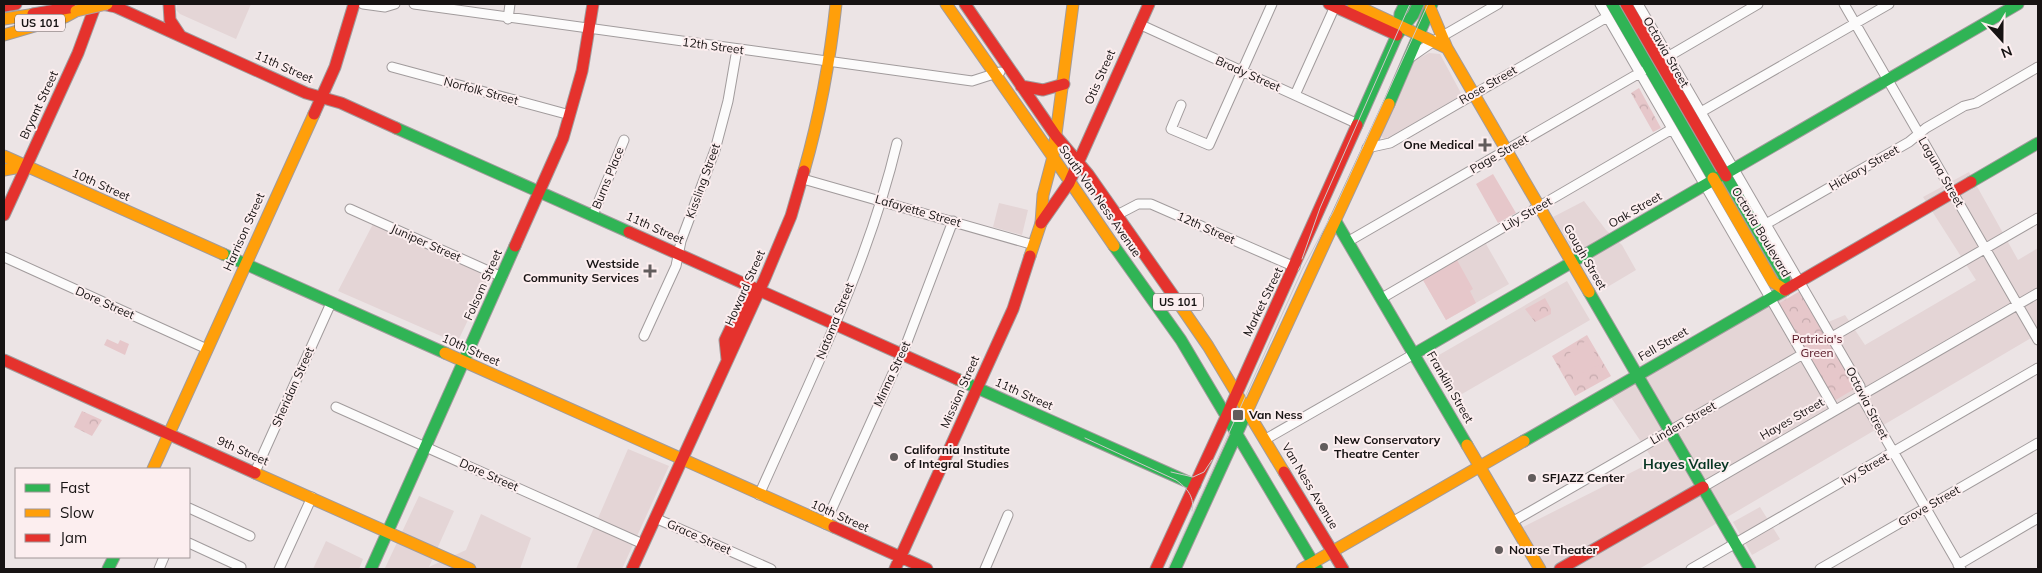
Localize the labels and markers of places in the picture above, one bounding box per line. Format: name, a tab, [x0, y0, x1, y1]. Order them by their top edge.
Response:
place label: One Medical	[1403, 137, 1474, 152]
marker: One Medical	[1478, 138, 1492, 152]
place label: Westside Community Services	[523, 256, 639, 285]
marker: Westside Community Services	[643, 264, 657, 278]
place label: Van Ness	[1248, 407, 1303, 422]
marker: Van Ness	[1231, 408, 1245, 422]
place label: New Conservatory Theatre Center	[1334, 432, 1441, 461]
marker: New Conservatory Theatre Center	[1318, 441, 1330, 453]
place label: California Institute of Integral Studies	[904, 442, 1010, 471]
marker: California Institute of Integral Studies	[888, 451, 900, 463]
place label: SFJAZZ Center	[1542, 470, 1625, 485]
marker: SFJAZZ Center	[1526, 472, 1538, 484]
place label: Nourse Theater	[1509, 542, 1598, 557]
marker: Nourse Theater	[1493, 544, 1505, 556]

